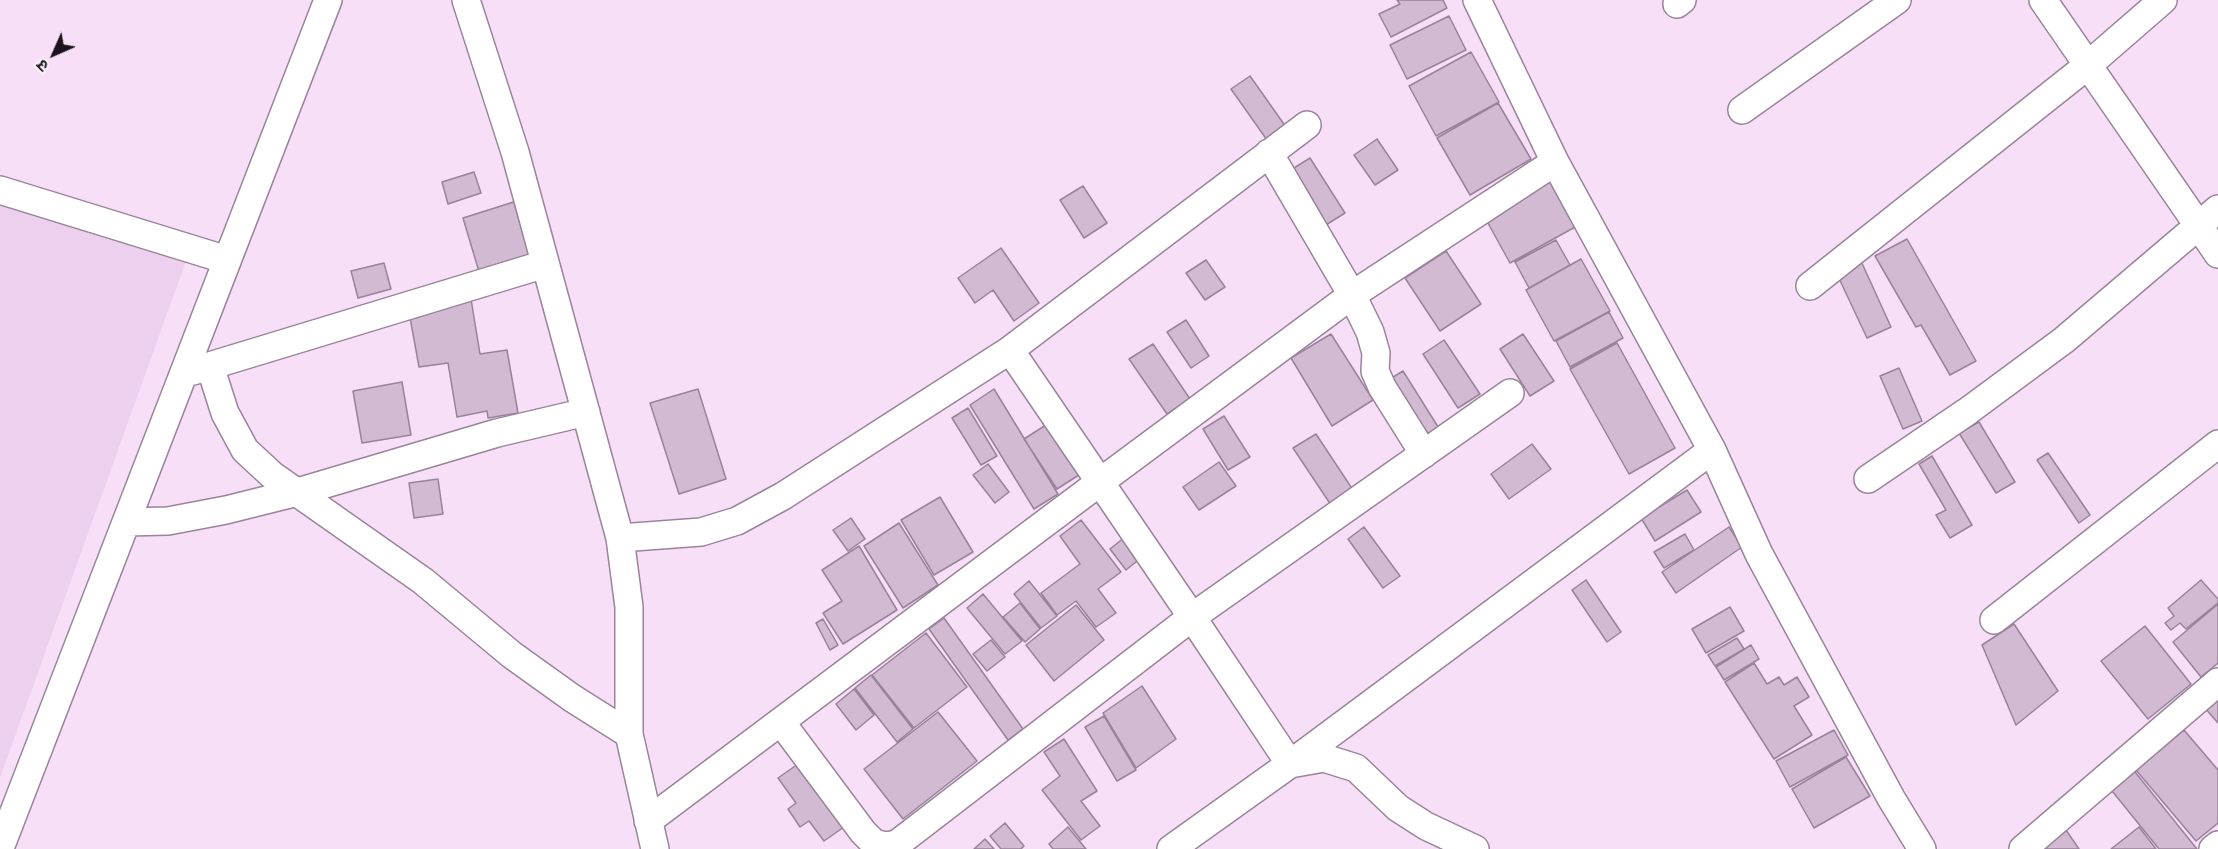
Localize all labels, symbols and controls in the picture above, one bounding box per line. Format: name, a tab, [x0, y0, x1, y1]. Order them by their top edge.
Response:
north arrow	[24, 24, 84, 84]
text: उ	[29, 55, 53, 79]

